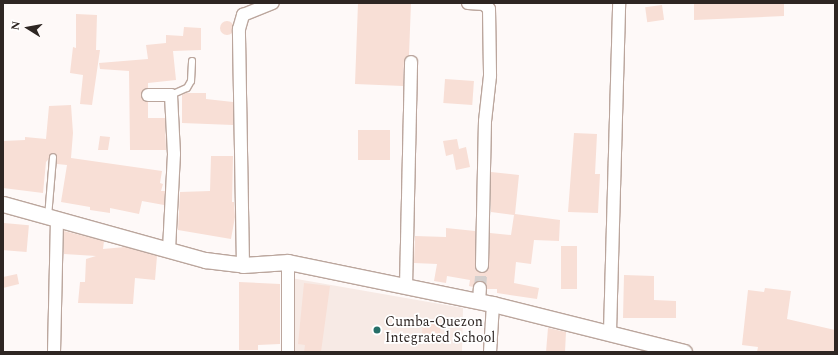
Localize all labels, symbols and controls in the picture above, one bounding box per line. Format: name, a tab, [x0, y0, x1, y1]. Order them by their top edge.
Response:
north arrow	[8, 8, 48, 48]
text: N	[7, 20, 25, 32]
place label: Cumba-Quezon Integrated School	[385, 314, 495, 346]
marker: Cumba-Quezon Integrated School	[372, 325, 382, 335]

